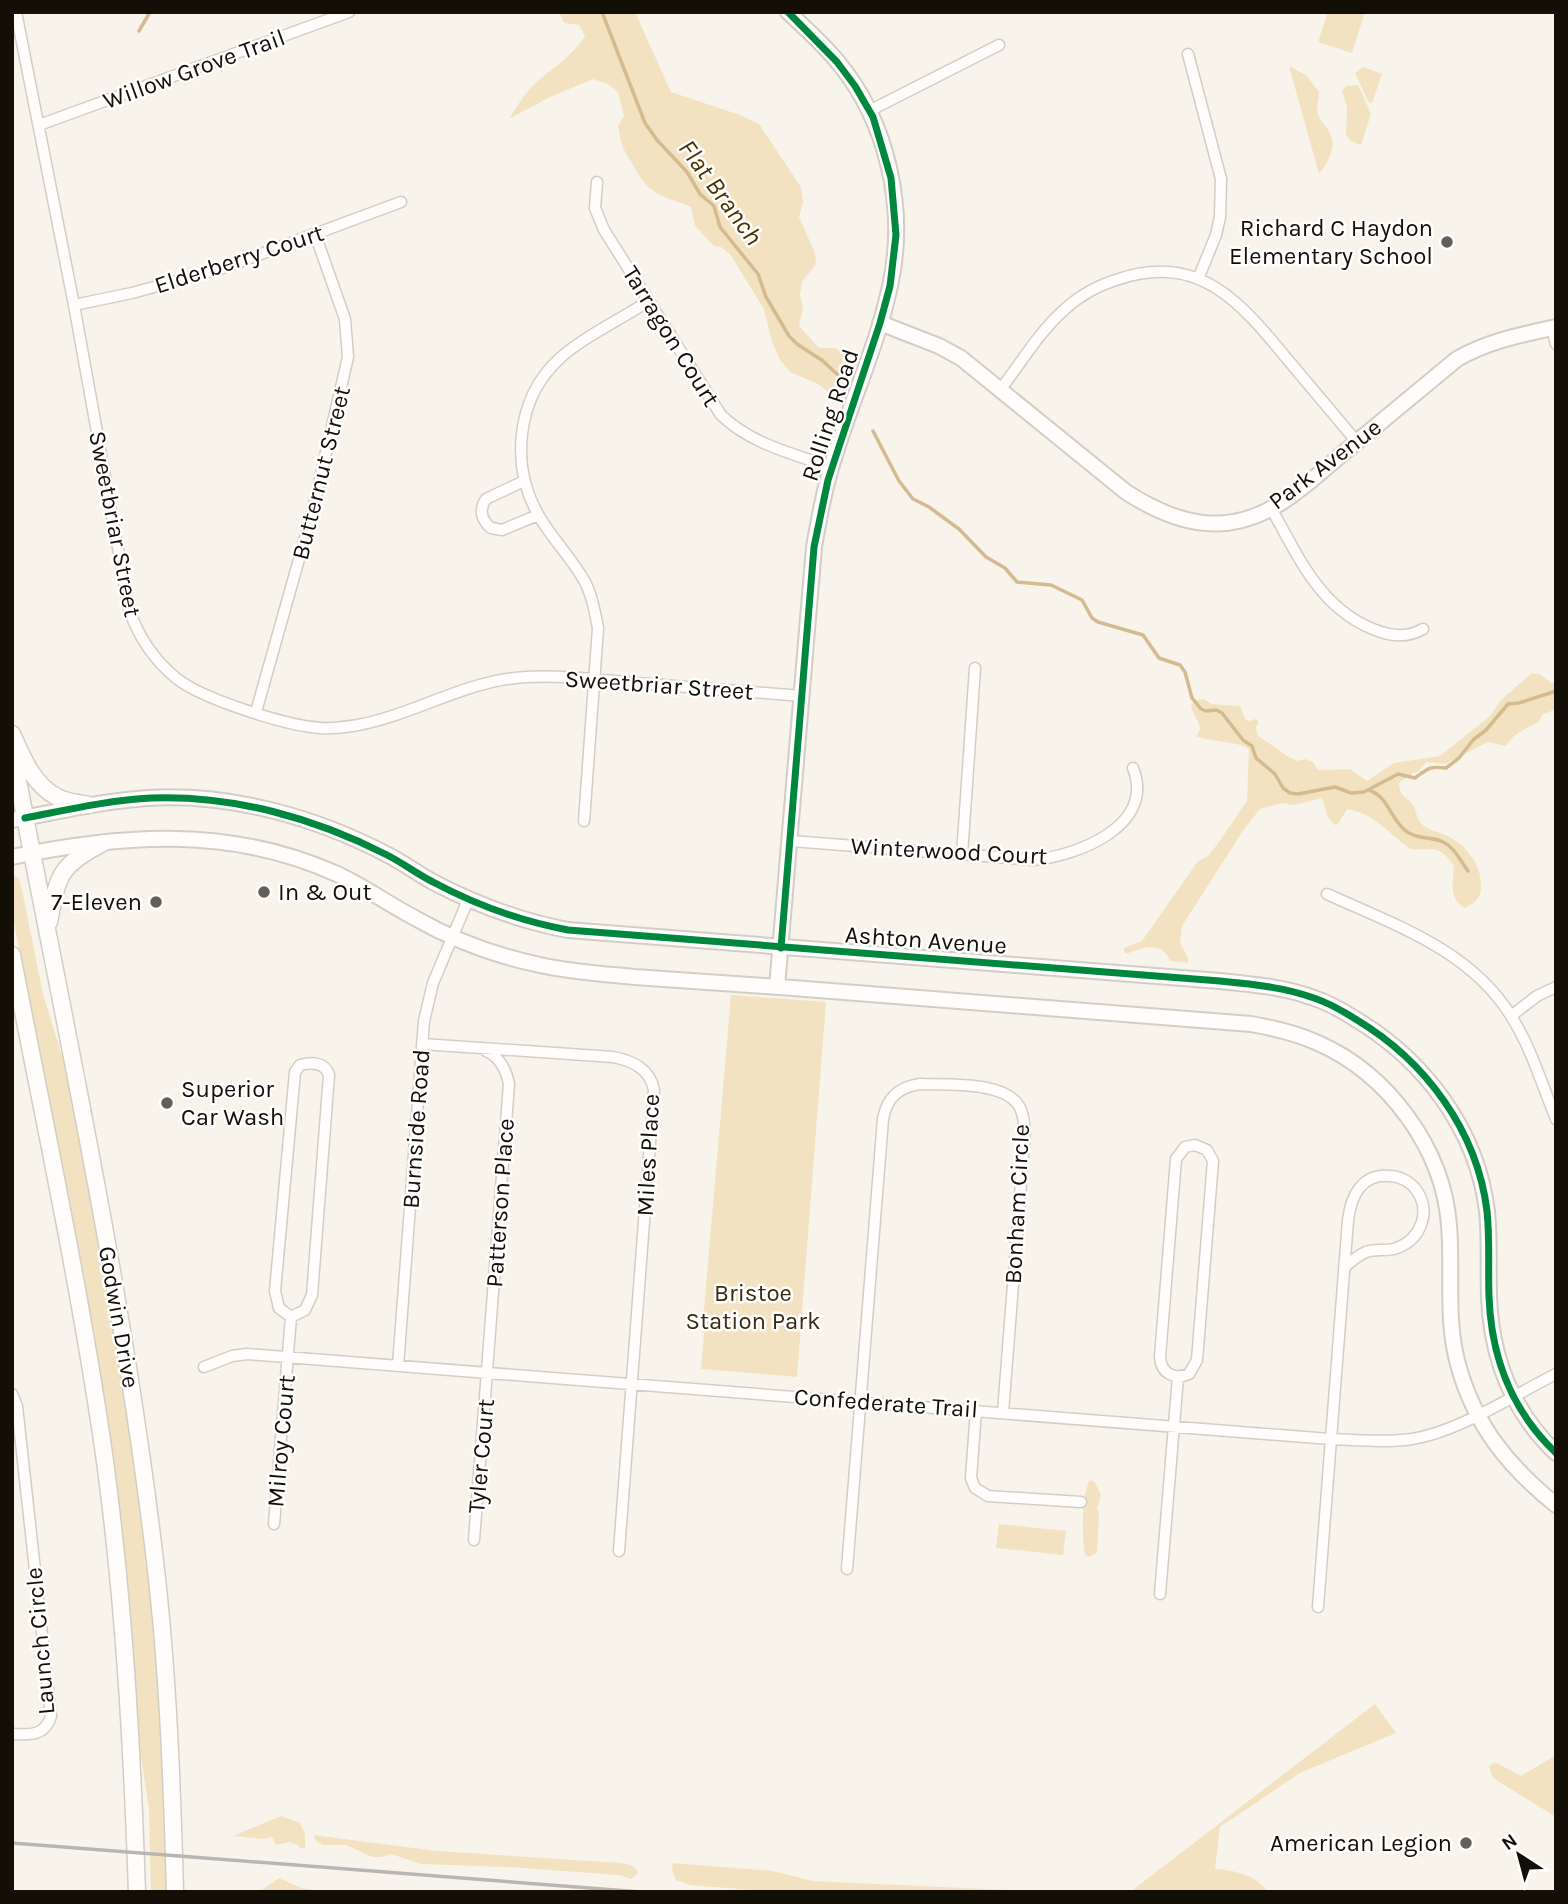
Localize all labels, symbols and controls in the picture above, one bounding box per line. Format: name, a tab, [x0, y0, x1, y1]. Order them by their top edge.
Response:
street label: Willow Grove Trail	[99, 23, 289, 115]
water label: Flat Branch	[672, 133, 769, 251]
place label: Richard C Haydon Elementary School	[1229, 214, 1433, 270]
street label: Elderberry Court	[151, 218, 327, 300]
marker: Richard C Haydon Elementary School	[1439, 234, 1455, 250]
street label: Tarragon Court	[617, 260, 725, 412]
street label: Rolling Road	[795, 345, 865, 485]
street label: Butternut Street	[286, 383, 356, 563]
street label: Park Avenue	[1263, 413, 1387, 515]
street label: Sweetbriar Street	[83, 429, 147, 619]
street label: Sweetbriar Street	[564, 664, 754, 706]
street label: Winterwood Court	[850, 832, 1048, 870]
place label: In & Out	[278, 878, 372, 906]
marker: In & Out	[256, 884, 272, 900]
place label: 7-Eleven	[51, 888, 142, 916]
marker: 7-Eleven	[148, 894, 164, 910]
street label: Ashton Avenue	[844, 920, 1008, 960]
street label: Burnside Road	[396, 1048, 436, 1210]
place label: Superior Car Wash	[181, 1075, 284, 1131]
street label: Miles Place	[631, 1093, 665, 1217]
marker: Superior Car Wash	[159, 1095, 175, 1111]
street label: Patterson Place	[480, 1118, 520, 1288]
street label: Bonham Circle	[999, 1123, 1035, 1285]
street label: Godwin Drive	[93, 1244, 145, 1390]
park label: Bristoe Station Park	[686, 1279, 820, 1335]
street label: Milroy Court	[261, 1374, 301, 1508]
street label: Confederate Trail	[793, 1383, 979, 1423]
street label: Tyler Court	[462, 1398, 500, 1514]
street label: Launch Circle	[20, 1566, 60, 1716]
north arrow	[1484, 1820, 1554, 1890]
place label: American Legion	[1270, 1829, 1452, 1857]
text: N	[1498, 1829, 1522, 1855]
marker: American Legion	[1458, 1835, 1474, 1851]

